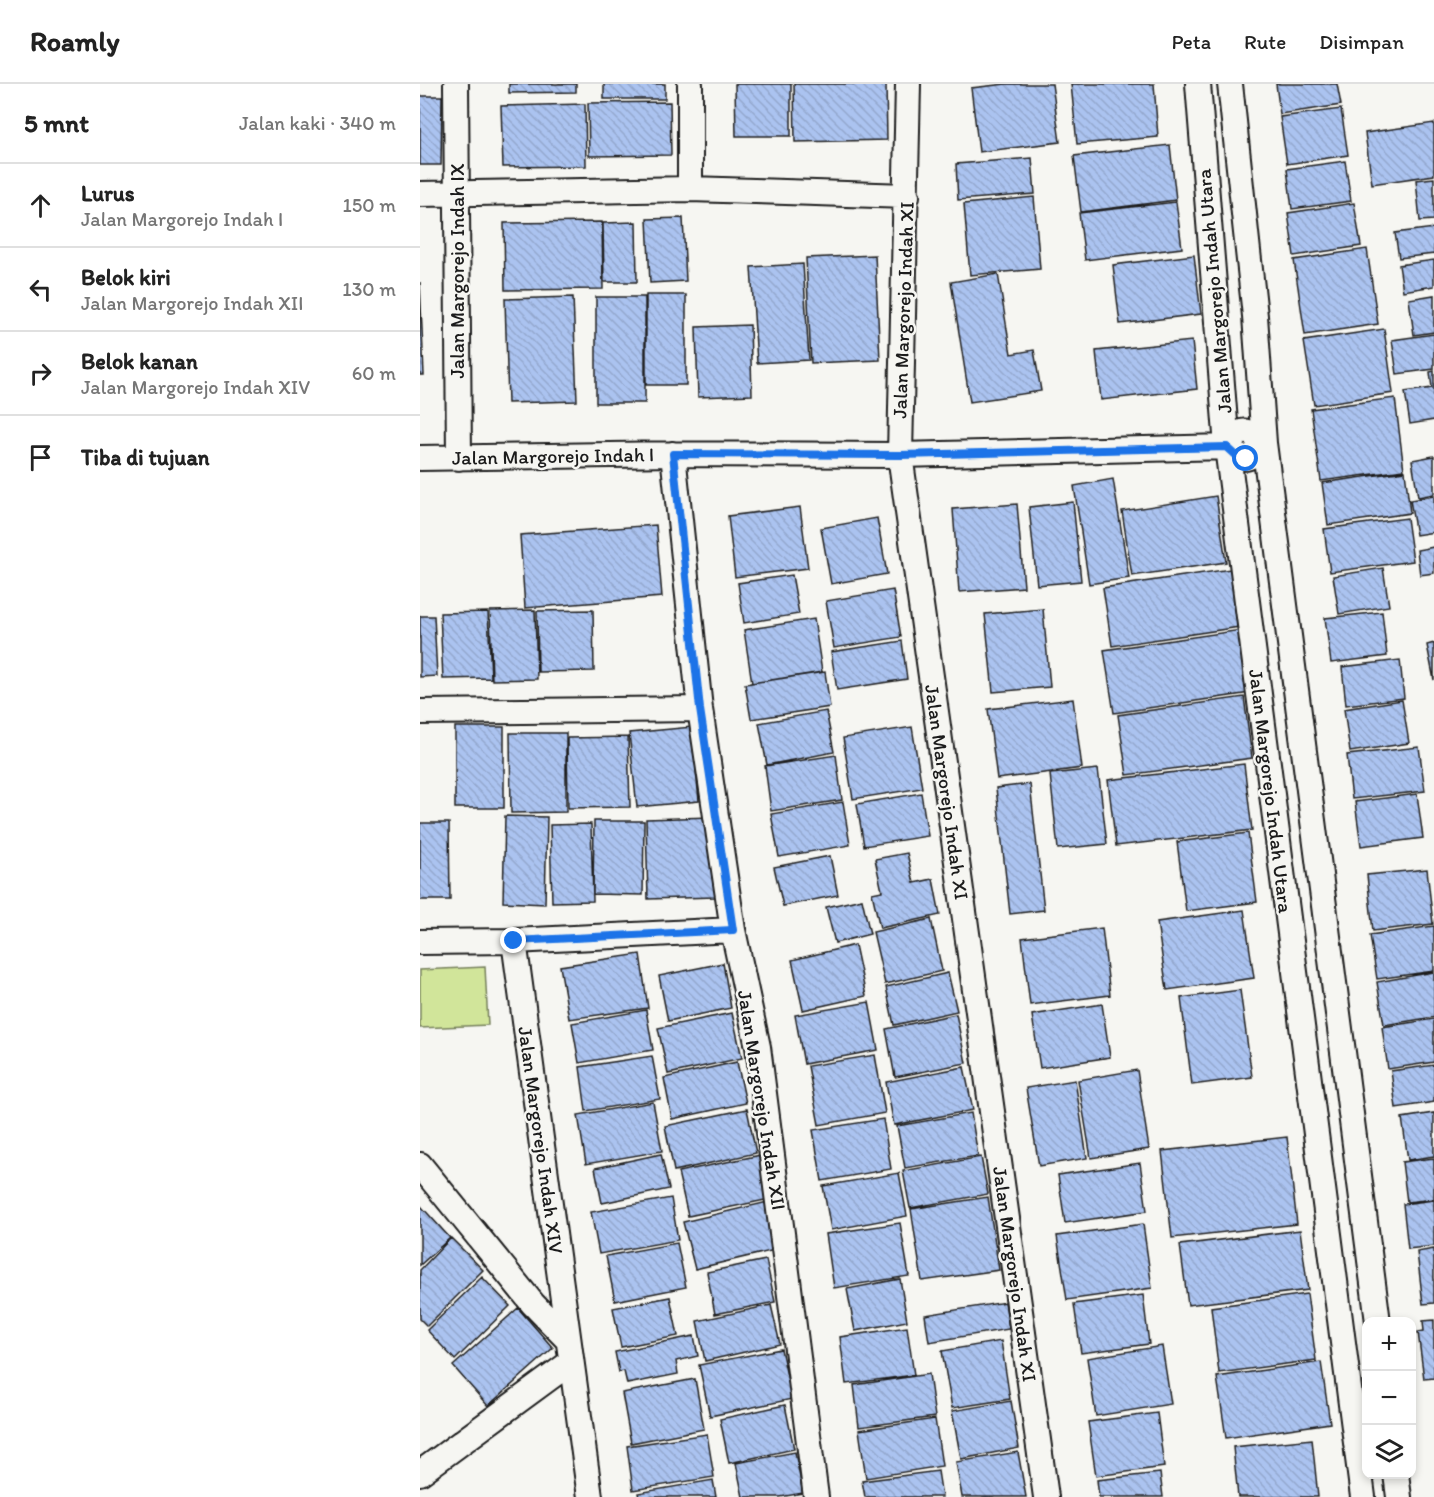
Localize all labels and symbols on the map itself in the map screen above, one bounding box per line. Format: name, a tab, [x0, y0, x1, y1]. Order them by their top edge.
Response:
street label: Jalan Margorejo Indah IX	[445, 163, 469, 379]
street label: Jalan Margorejo Indah Utara	[1191, 167, 1237, 414]
street label: Jalan Margorejo Indah XI	[887, 201, 919, 419]
street label: Jalan Margorejo Indah I	[452, 442, 654, 470]
route start	[1232, 445, 1258, 471]
street label: Jalan Margorejo Indah Utara	[1244, 668, 1298, 915]
street label: Jalan Margorejo Indah XI	[920, 683, 974, 901]
route end	[500, 927, 526, 953]
street label: Jalan Margorejo Indah XII	[733, 988, 791, 1212]
street label: Jalan Margorejo Indah XIV	[513, 1025, 569, 1255]
street label: Jalan Margorejo Indah XI	[988, 1165, 1042, 1383]

